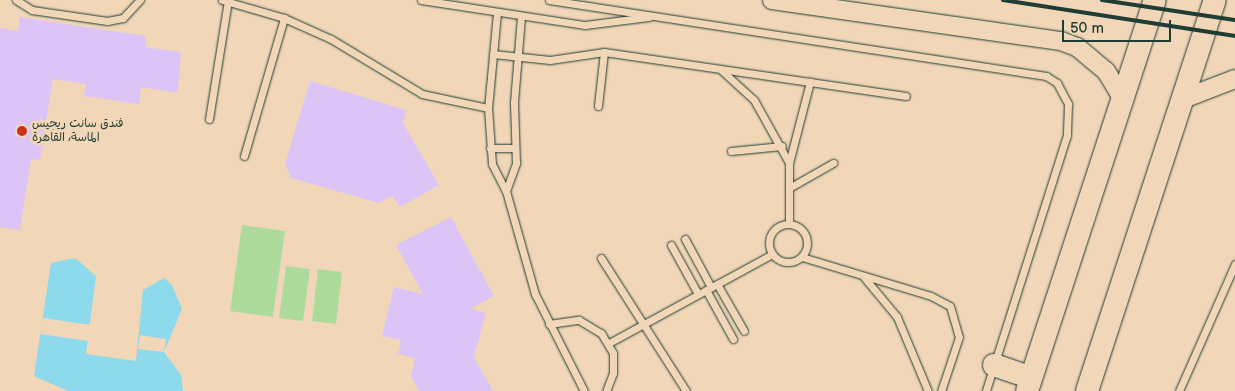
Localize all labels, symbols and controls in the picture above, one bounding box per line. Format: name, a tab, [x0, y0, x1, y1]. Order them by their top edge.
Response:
scale bar	[1065, 10, 1174, 42]
text: 50 m	[1070, 19, 1104, 38]
place label: فندق سانت ريجيس الماسة، القاهرة	[32, 117, 123, 145]
marker: فندق سانت ريجيس الماسة، القاهرة	[16, 125, 28, 137]

